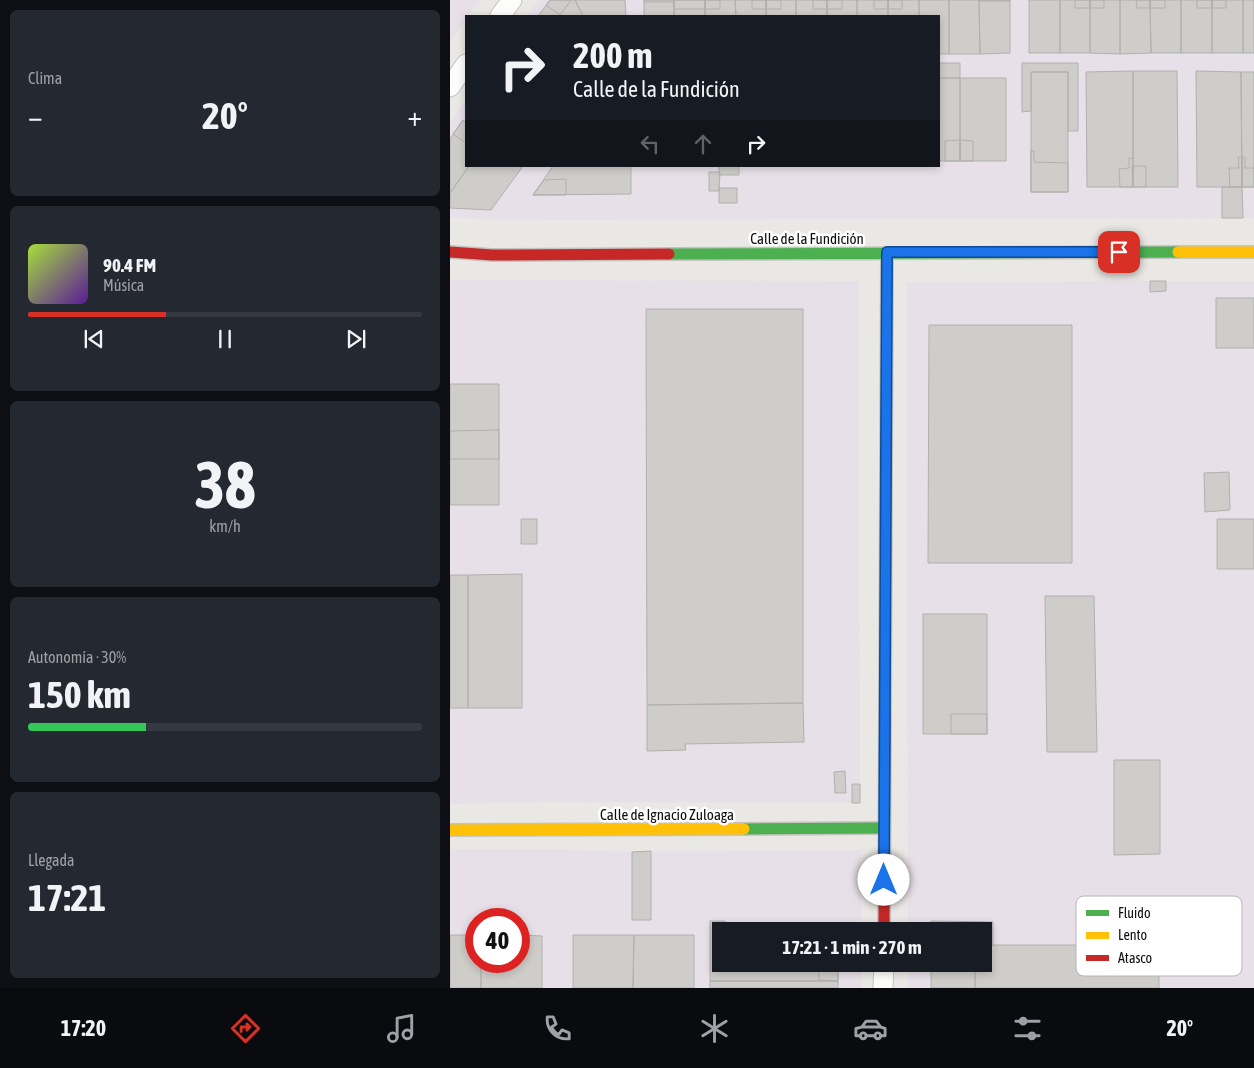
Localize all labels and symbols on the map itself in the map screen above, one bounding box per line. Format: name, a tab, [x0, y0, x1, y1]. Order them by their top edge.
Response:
street label: Calle de la Fundición	[750, 230, 864, 247]
pin	[1098, 231, 1140, 273]
street label: Calle de Ignacio Zuloaga	[600, 806, 734, 823]
position arrow	[857, 853, 909, 905]
legend	[1076, 896, 1242, 976]
text: Fluido	[1118, 905, 1151, 921]
speed limit sign: 40	[465, 908, 530, 973]
text: Lento	[1118, 927, 1147, 943]
text: Atasco	[1118, 950, 1152, 966]

